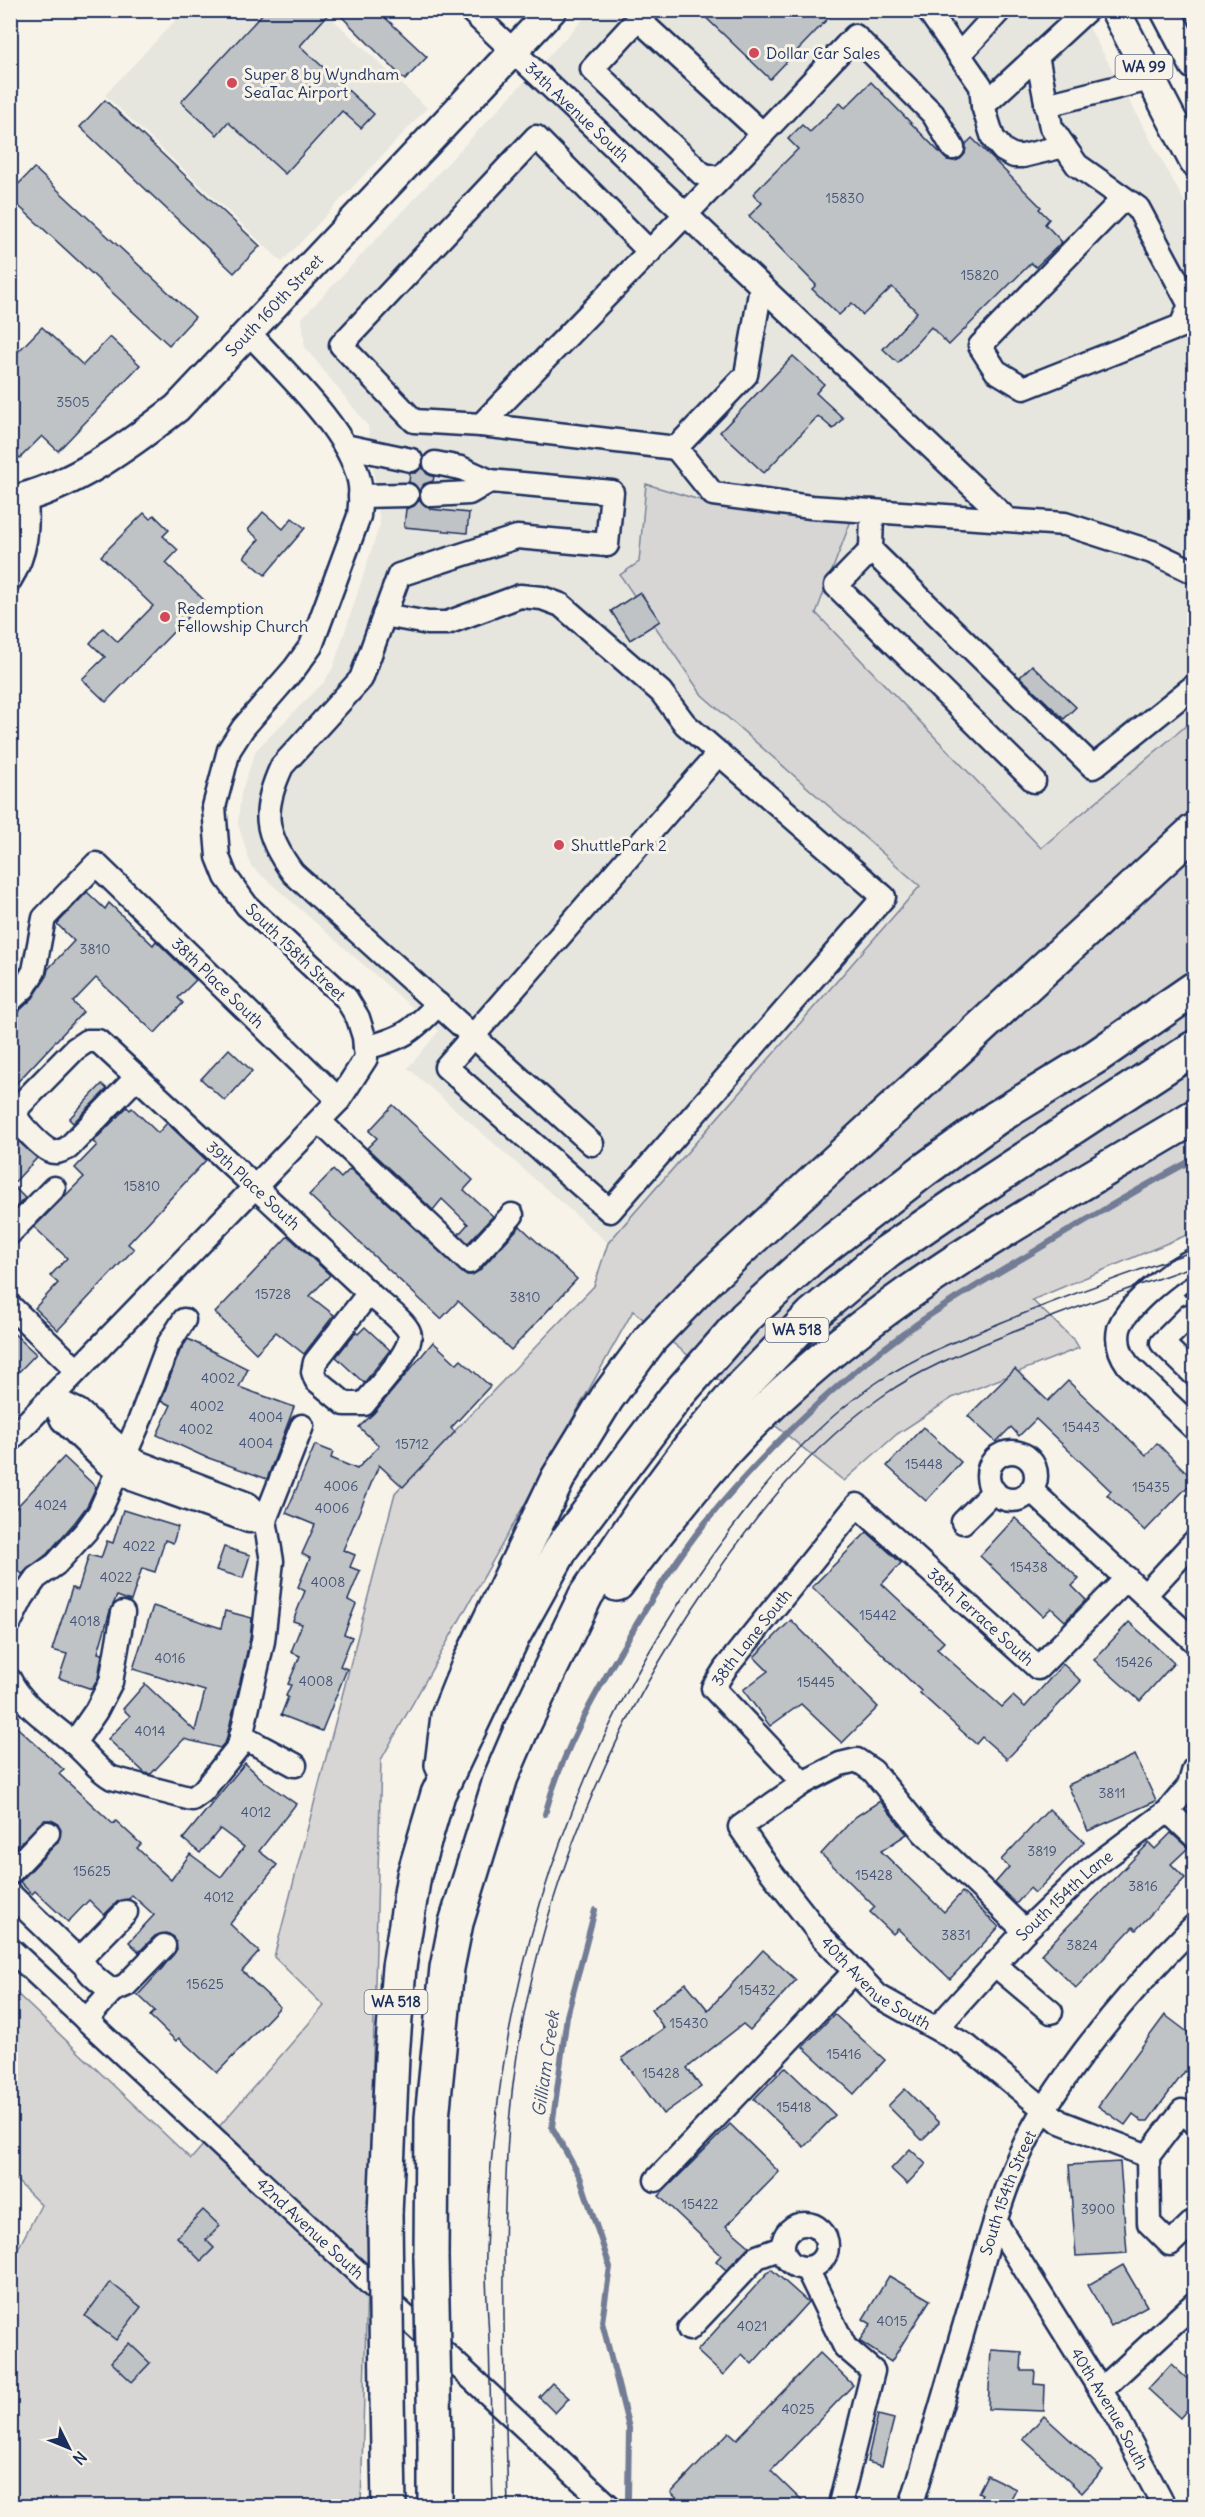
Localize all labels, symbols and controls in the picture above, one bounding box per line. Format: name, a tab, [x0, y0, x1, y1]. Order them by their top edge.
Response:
place label: Dollar Car Sales	[766, 43, 880, 63]
marker: Dollar Car Sales	[747, 46, 761, 60]
road number: WA 99	[1116, 55, 1172, 79]
street label: 34th Avenue South	[521, 58, 634, 166]
place label: Super 8 by Wyndham SeaTac Airport	[244, 64, 399, 102]
marker: Super 8 by Wyndham SeaTac Airport	[225, 76, 239, 90]
house number: 15830	[826, 189, 864, 207]
street label: South 160th Street	[221, 249, 327, 360]
house number: 15820	[961, 266, 999, 284]
house number: 3505	[56, 393, 90, 411]
place label: Redemption Fellowship Church	[177, 598, 308, 636]
marker: Redemption Fellowship Church	[158, 610, 172, 624]
place label: ShuttlePark 2	[571, 835, 667, 855]
marker: ShuttlePark 2	[552, 838, 566, 852]
street label: South 158th Street	[242, 899, 351, 1005]
street label: 38th Place South	[168, 933, 269, 1032]
house number: 3810	[80, 940, 110, 958]
street label: 39th Place South	[202, 1137, 305, 1234]
house number: 15810	[124, 1177, 160, 1195]
house number: 15728	[255, 1285, 291, 1303]
house number: 3810	[510, 1288, 540, 1306]
road number: WA 518	[766, 1318, 828, 1342]
house number: 4002	[201, 1369, 235, 1387]
house number: 4002	[190, 1397, 224, 1415]
house number: 4004	[249, 1408, 283, 1426]
house number: 15443	[1062, 1418, 1100, 1436]
house number: 4002	[179, 1420, 213, 1438]
house number: 4004	[239, 1434, 273, 1452]
house number: 15712	[395, 1435, 429, 1453]
house number: 15448	[905, 1455, 943, 1473]
house number: 4006	[324, 1477, 358, 1495]
house number: 15435	[1132, 1478, 1170, 1496]
house number: 4024	[35, 1496, 67, 1514]
house number: 4006	[315, 1499, 349, 1517]
house number: 4022	[123, 1537, 156, 1555]
house number: 15438	[1010, 1558, 1048, 1576]
street label: 38th Terrace South	[923, 1563, 1038, 1670]
house number: 4022	[100, 1568, 133, 1586]
house number: 4008	[311, 1573, 345, 1591]
street label: 38th Lane South	[707, 1585, 796, 1689]
house number: 15442	[859, 1606, 897, 1624]
house number: 4018	[70, 1612, 100, 1630]
house number: 4016	[155, 1649, 185, 1667]
house number: 15426	[1115, 1653, 1153, 1671]
house number: 4008	[299, 1672, 333, 1690]
house number: 15445	[797, 1673, 835, 1691]
house number: 4014	[135, 1722, 165, 1740]
house number: 3811	[1098, 1784, 1126, 1802]
house number: 4012	[241, 1803, 272, 1821]
house number: 3819	[1027, 1842, 1057, 1860]
street label: South 154th Lane	[1011, 1846, 1117, 1945]
house number: 15625	[73, 1862, 111, 1880]
house number: 15428	[855, 1866, 893, 1884]
house number: 3816	[1128, 1877, 1158, 1895]
house number: 4012	[204, 1888, 235, 1906]
house number: 3831	[941, 1926, 971, 1944]
street label: 40th Avenue South	[817, 1932, 935, 2034]
house number: 3824	[1066, 1936, 1098, 1954]
house number: 15625	[186, 1975, 224, 1993]
house number: 15432	[738, 1981, 776, 1999]
road number: WA 518	[364, 1990, 428, 2014]
water label: Gilliam Creek	[527, 2008, 565, 2118]
house number: 15430	[670, 2014, 708, 2032]
house number: 15416	[826, 2045, 862, 2063]
house number: 15428	[642, 2064, 680, 2082]
house number: 15418	[776, 2098, 812, 2116]
street label: South 154th Street	[975, 2126, 1040, 2257]
street label: 42nd Avenue South	[252, 2173, 368, 2283]
house number: 15422	[681, 2195, 719, 2213]
house number: 3900	[1081, 2200, 1115, 2218]
house number: 4015	[877, 2312, 907, 2330]
house number: 4021	[737, 2317, 767, 2335]
street label: 40th Avenue South	[1067, 2344, 1153, 2473]
house number: 4025	[781, 2400, 815, 2418]
north arrow	[39, 2418, 99, 2478]
text: N	[69, 2447, 91, 2469]

